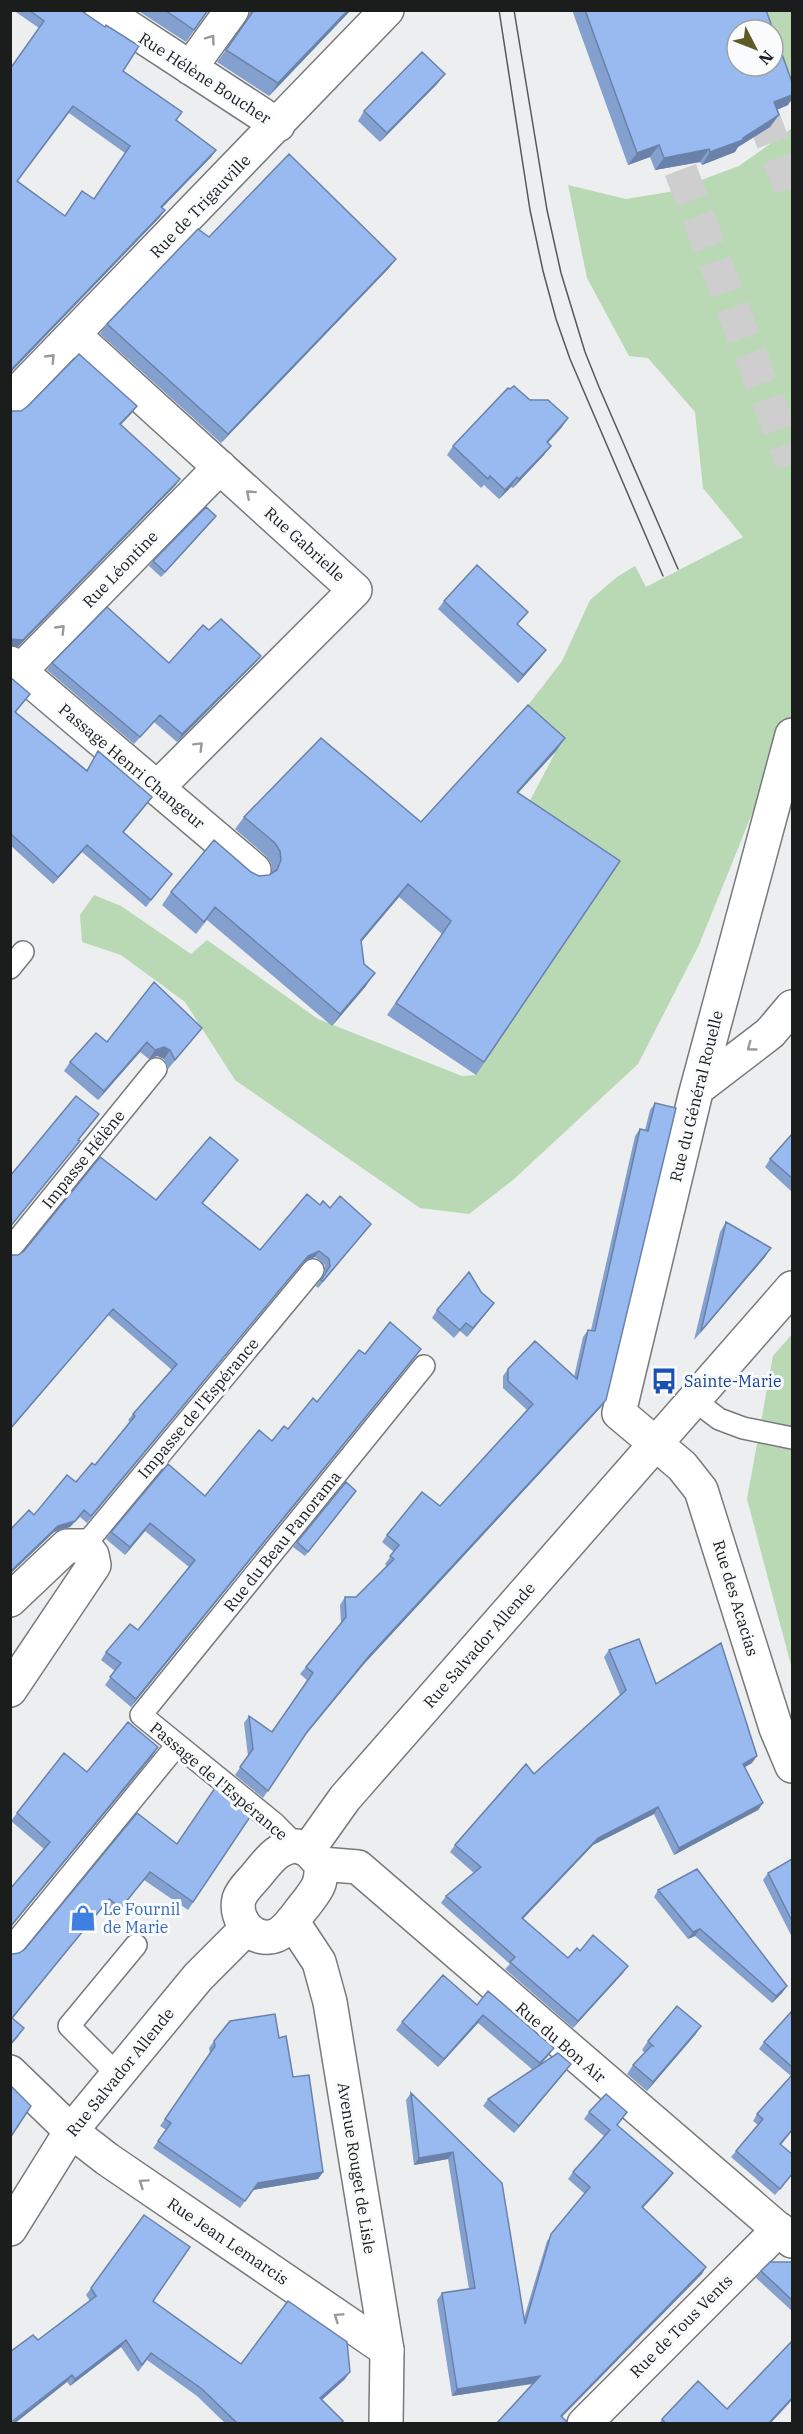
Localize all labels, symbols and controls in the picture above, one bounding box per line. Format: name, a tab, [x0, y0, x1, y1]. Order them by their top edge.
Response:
north arrow	[725, 18, 785, 78]
street label: Rue Hélène Boucher	[135, 28, 275, 128]
one-way arrow	[203, 35, 214, 46]
text: N	[754, 47, 778, 69]
street label: Rue de Trigauville	[146, 150, 254, 262]
one-way arrow	[44, 355, 55, 366]
one-way arrow	[246, 490, 256, 501]
street label: Rue Gabrielle	[261, 503, 349, 585]
street label: Rue Léontine	[78, 526, 162, 612]
one-way arrow	[54, 626, 65, 637]
street label: Passage Henri Changeur	[55, 699, 209, 833]
one-way arrow	[191, 743, 202, 754]
street label: Rue du Général Rouelle	[665, 1008, 727, 1184]
one-way arrow	[746, 1040, 757, 1051]
street label: Impasse Hélène	[37, 1106, 129, 1212]
street label: Impasse de l'Espérance	[133, 1334, 263, 1482]
bus stop icon: Sainte-Marie	[649, 1366, 679, 1396]
place label: Sainte-Marie	[684, 1371, 781, 1391]
street label: Rue du Beau Panorama	[219, 1466, 345, 1615]
street label: Rue des Acacias	[709, 1538, 763, 1658]
street label: Rue Salvador Allende	[419, 1578, 539, 1712]
street label: Passage de l'Espérance	[146, 1718, 292, 1844]
place label: Le Fournil de Marie	[103, 1899, 180, 1937]
shop icon: Le Fournil de Marie	[68, 1903, 98, 1933]
street label: Rue du Bon Air	[512, 1997, 610, 2087]
street label: Rue Salvador Allende	[62, 2004, 178, 2140]
street label: Avenue Rouget de Lisle	[334, 2081, 380, 2255]
one-way arrow	[138, 2179, 149, 2190]
street label: Rue Jean Lemarcis	[164, 2193, 292, 2289]
street label: Rue de Tous Vents	[625, 2270, 737, 2382]
one-way arrow	[334, 2313, 345, 2324]

